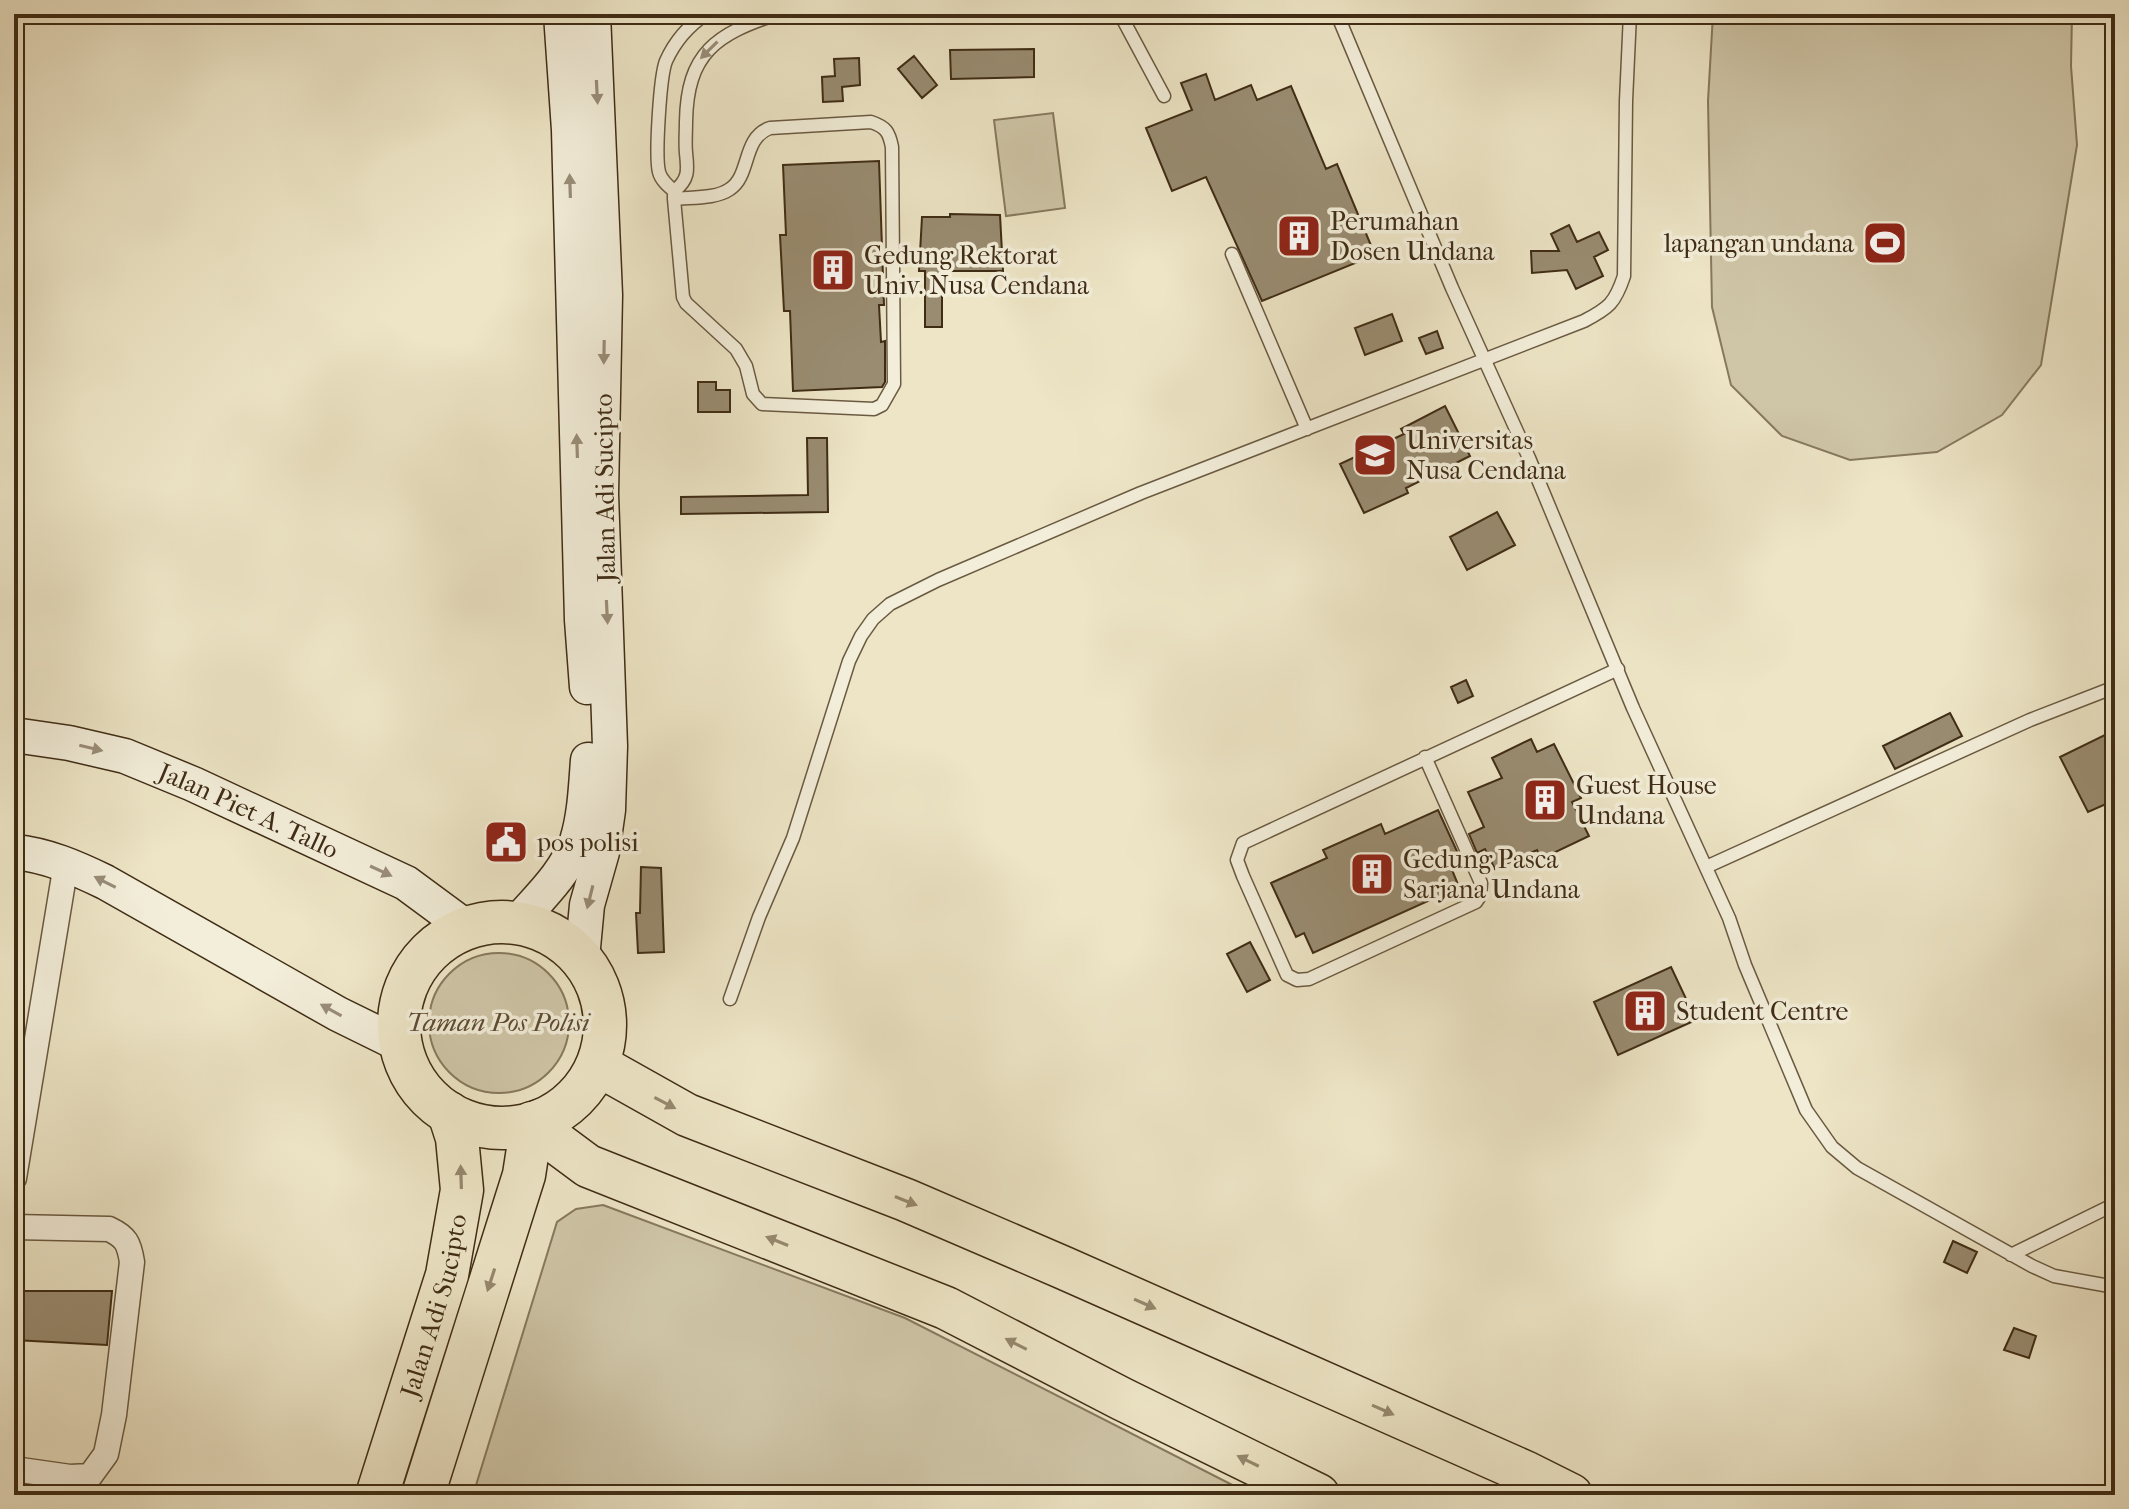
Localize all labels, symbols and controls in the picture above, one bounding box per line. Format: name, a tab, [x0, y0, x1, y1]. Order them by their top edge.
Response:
one-way arrow	[701, 40, 719, 59]
one-way arrow	[591, 80, 604, 105]
one-way arrow	[564, 173, 576, 198]
place label: Perumahan Dosen Undana	[1330, 206, 1496, 267]
building icon: Perumahan Dosen Undana	[1275, 212, 1323, 260]
sports icon: lapangan undana	[1861, 219, 1909, 267]
place label: lapangan undana	[1663, 228, 1855, 259]
place label: Gedung Rektorat Univ. Nusa Cendana	[864, 240, 1090, 301]
building icon: Gedung Rektorat Univ. Nusa Cendana	[809, 246, 857, 294]
one-way arrow	[597, 340, 610, 365]
street label: Jalan Adi Sucipto	[588, 393, 622, 585]
place label: Universitas Nusa Cendana	[1406, 425, 1567, 486]
school or university icon: Universitas Nusa Cendana	[1351, 431, 1399, 479]
one-way arrow	[571, 433, 584, 458]
one-way arrow	[600, 600, 613, 625]
one-way arrow	[78, 743, 103, 755]
street label: Jalan Piet A. Tallo	[152, 755, 343, 865]
place label: Guest House Undana	[1576, 770, 1717, 831]
building icon: Guest House Undana	[1521, 776, 1569, 824]
public building icon: pos polisi	[482, 818, 530, 866]
place label: pos polisi	[536, 827, 639, 858]
place label: Gedung Pasca Sarjana Undana	[1403, 844, 1581, 905]
building icon: Gedung Pasca Sarjana Undana	[1348, 850, 1396, 898]
one-way arrow	[370, 864, 393, 878]
one-way arrow	[93, 875, 116, 889]
one-way arrow	[583, 885, 595, 910]
building icon: Student Centre	[1621, 987, 1669, 1035]
place label: Student Centre	[1676, 996, 1849, 1027]
one-way arrow	[320, 1003, 342, 1017]
park label: Taman Pos Polisi	[407, 1007, 591, 1038]
one-way arrow	[654, 1097, 677, 1110]
one-way arrow	[454, 1164, 467, 1189]
one-way arrow	[894, 1195, 918, 1208]
street label: Jalan Adi Sucipto	[393, 1212, 473, 1403]
one-way arrow	[765, 1234, 789, 1247]
one-way arrow	[484, 1268, 497, 1292]
one-way arrow	[1133, 1297, 1157, 1311]
one-way arrow	[1004, 1337, 1027, 1351]
one-way arrow	[1371, 1403, 1394, 1416]
one-way arrow	[1236, 1454, 1259, 1468]

